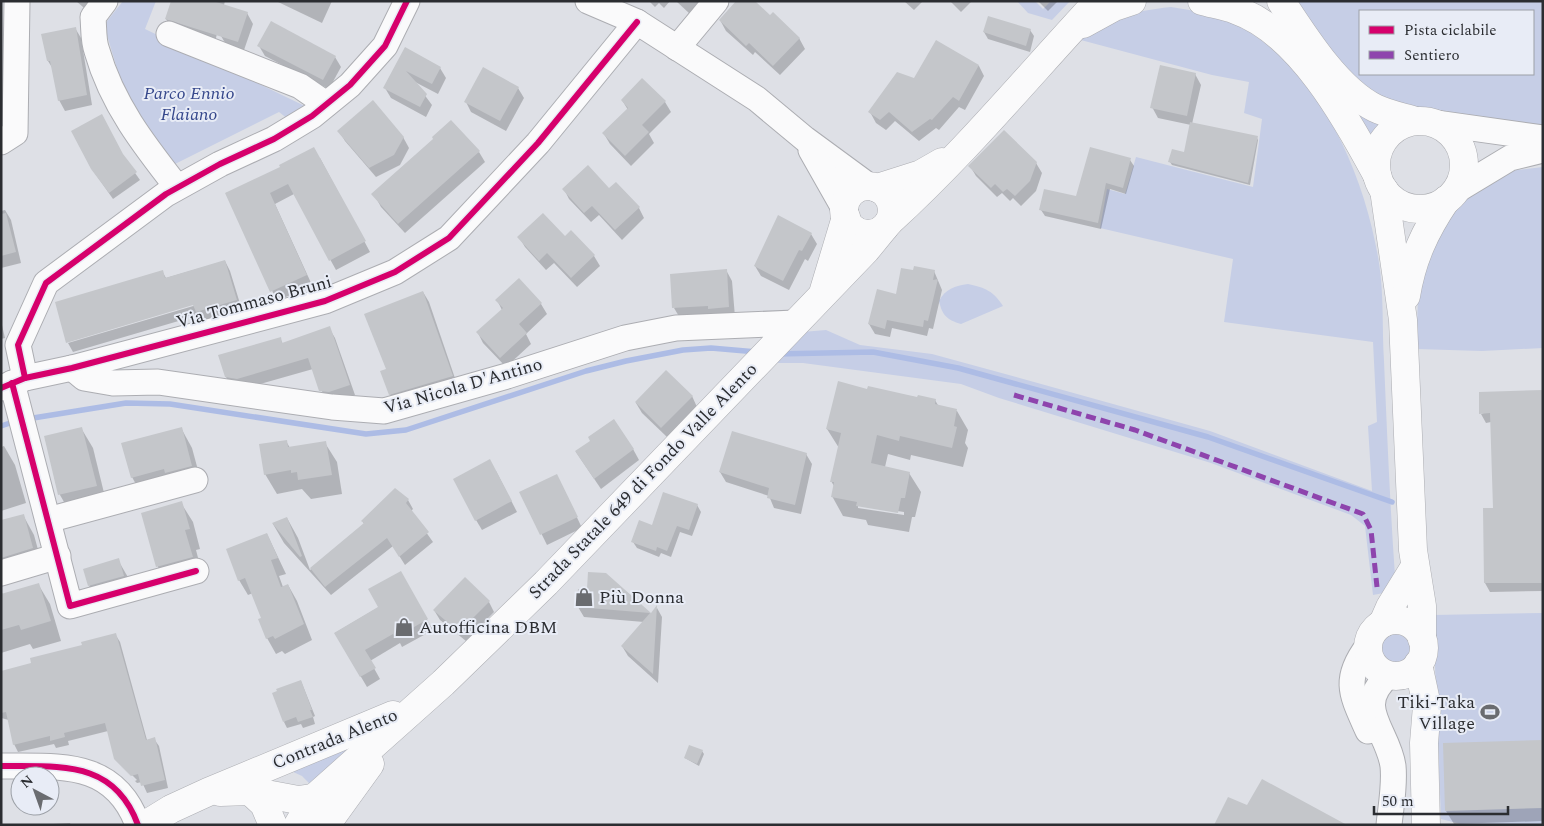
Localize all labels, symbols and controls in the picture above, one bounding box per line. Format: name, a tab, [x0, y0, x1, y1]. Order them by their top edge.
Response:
legend	[1359, 10, 1534, 75]
text: Pista ciclabile	[1404, 19, 1497, 42]
text: Sentiero	[1404, 44, 1460, 67]
park label: Parco Ennio Flaiano	[143, 80, 235, 128]
street label: Via Tommaso Bruni	[173, 268, 335, 336]
street label: Via Nicola D'Antino	[381, 350, 545, 422]
street label: Strada Statale 649 di Fondo Valle Alento	[522, 357, 764, 605]
place label: Più Donna	[599, 584, 684, 611]
shop icon: Più Donna	[573, 586, 595, 608]
place label: Autofficina DBM	[419, 614, 557, 641]
shop icon: Autofficina DBM	[393, 616, 415, 638]
place label: Tiki-Taka Village	[1397, 689, 1475, 737]
sports icon: Tiki-Taka Village	[1479, 701, 1501, 723]
street label: Contrada Alento	[268, 702, 402, 776]
north arrow	[10, 766, 60, 816]
text: N	[16, 770, 38, 793]
scale bar	[1374, 784, 1508, 816]
text: 50 m	[1382, 790, 1414, 813]

